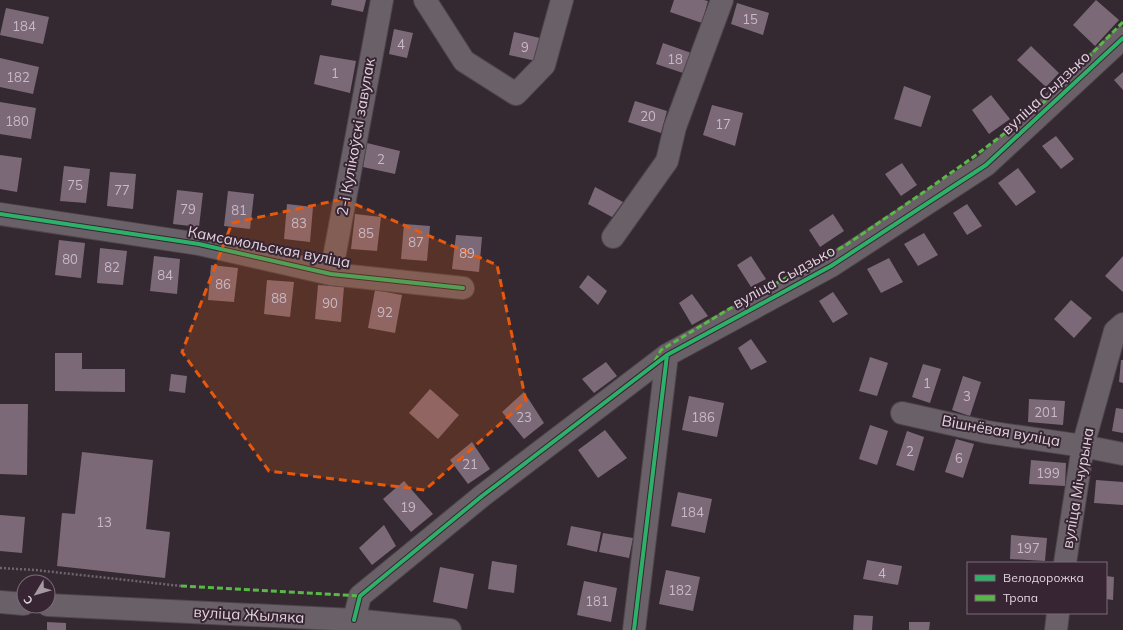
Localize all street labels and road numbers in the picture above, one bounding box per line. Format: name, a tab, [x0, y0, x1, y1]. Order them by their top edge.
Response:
street label: вуліца Сыдзько	[997, 47, 1094, 138]
street label: 2-і Кулікоўскі завулак	[332, 56, 379, 217]
street label: Камсамольская вуліца	[186, 221, 352, 272]
street label: вуліца Сыдзько	[729, 241, 838, 313]
street label: Вішнёвая вуліца	[940, 411, 1062, 450]
street label: вуліца Мічурына	[1058, 426, 1097, 550]
street label: вуліца Жыляка	[193, 602, 305, 627]

